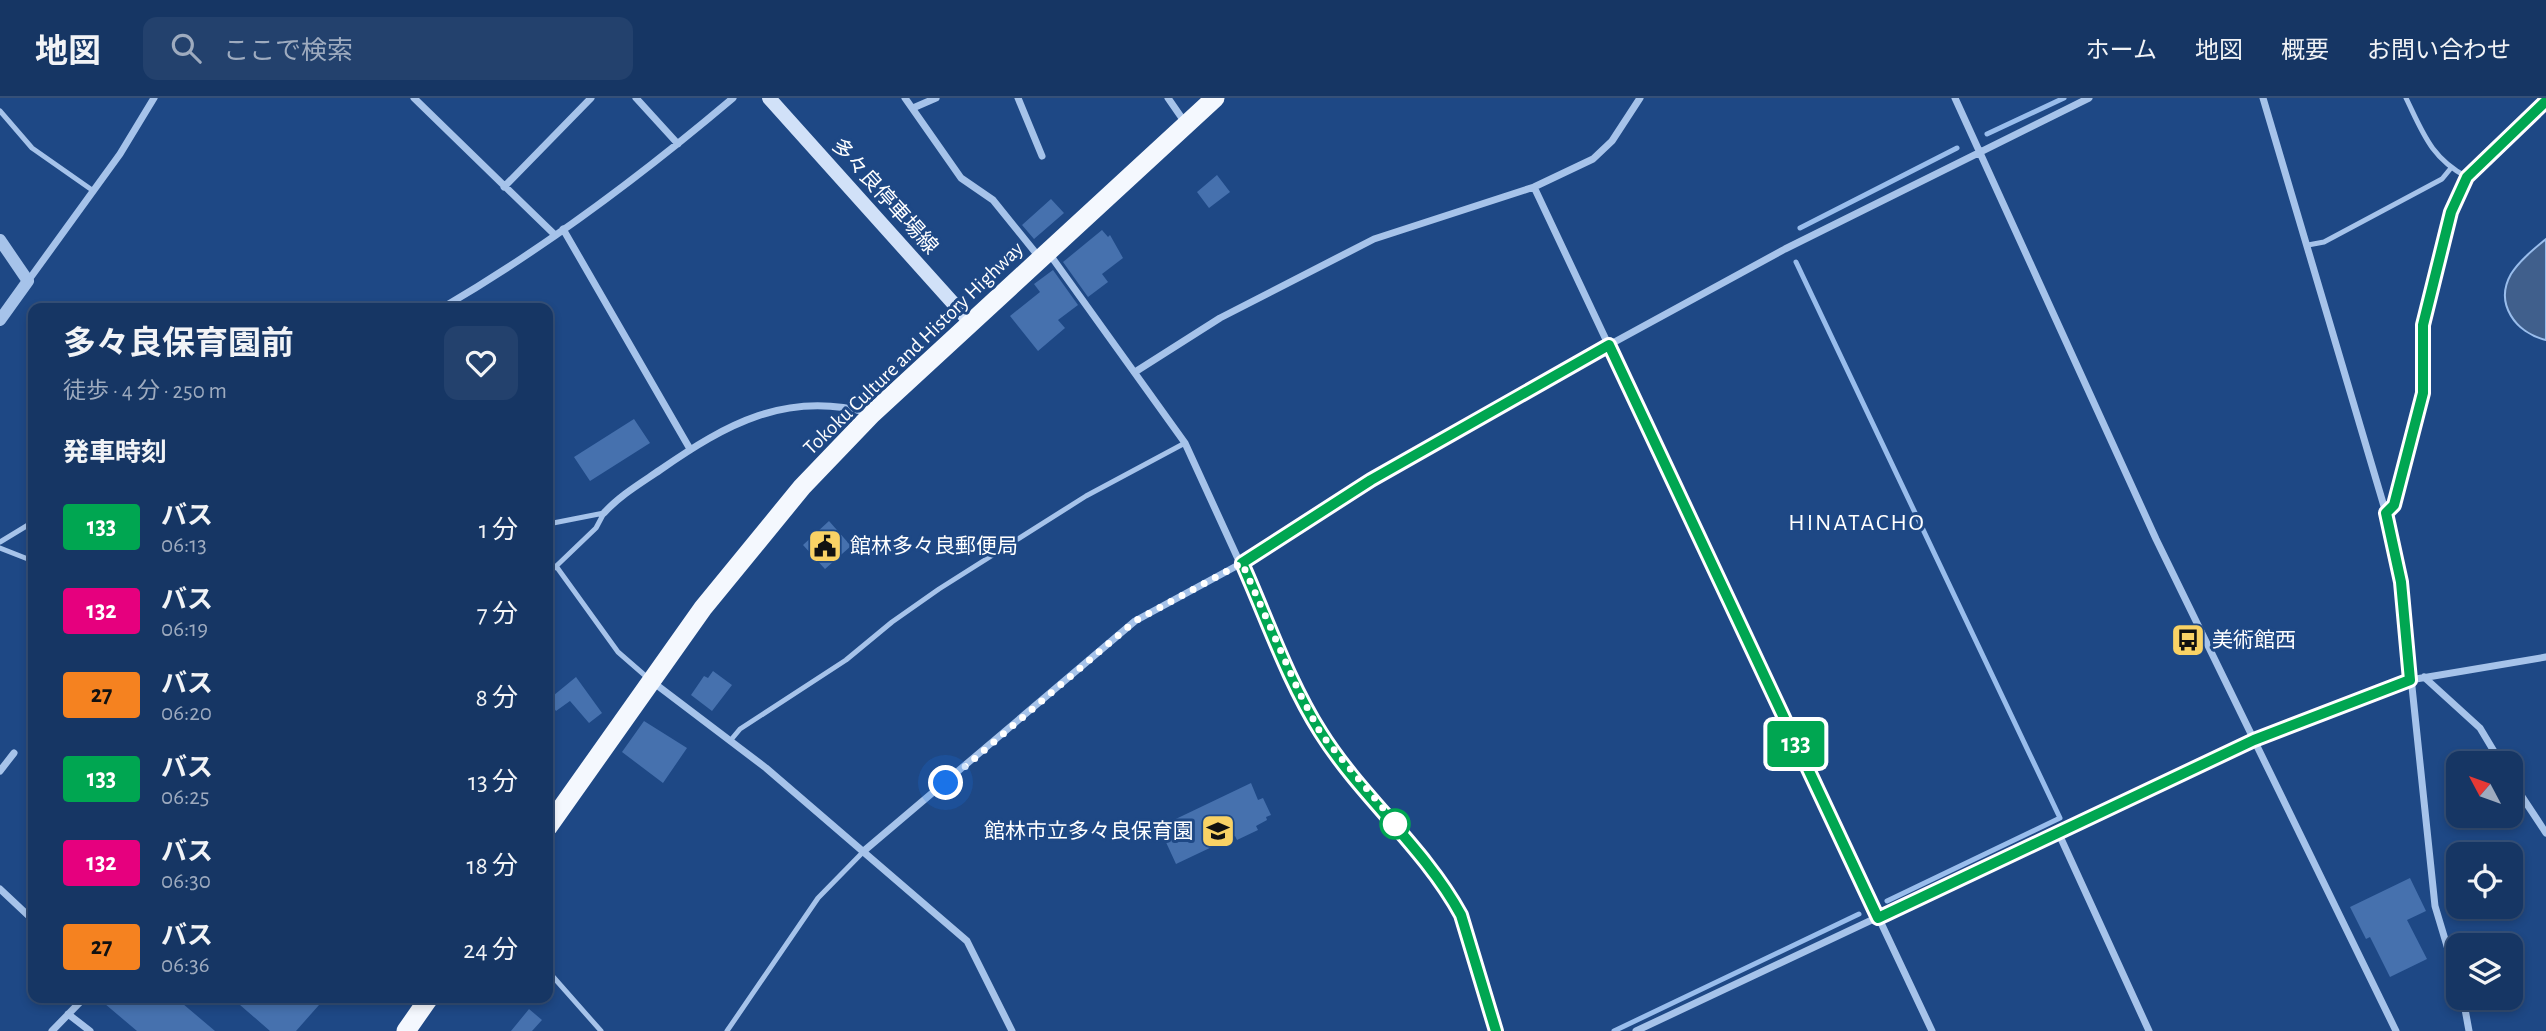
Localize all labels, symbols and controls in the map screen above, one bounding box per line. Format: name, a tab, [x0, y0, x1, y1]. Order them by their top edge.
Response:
search box	[143, 17, 633, 80]
icon: search	[167, 29, 205, 67]
text: 地図	[35, 36, 101, 69]
text: ここで検索	[223, 38, 353, 64]
text: ホーム	[2086, 39, 2157, 63]
text: 地図	[2195, 39, 2243, 63]
text: 概要	[2281, 39, 2329, 63]
text: お問い合わせ	[2367, 39, 2511, 63]
street label: 多々良停車場線	[828, 134, 942, 258]
street label: Tokoku Culture and History Highway	[799, 238, 1027, 459]
button: heart	[444, 326, 518, 400]
text: 多々良保育園前	[63, 328, 294, 361]
text: 徒歩 · 4 分 · 250 m	[63, 380, 227, 403]
text: 発車時刻	[63, 440, 167, 466]
text: バス	[161, 503, 213, 529]
district label: HINATACHO	[1788, 511, 1926, 535]
text: 133	[87, 515, 116, 539]
text: 1 分	[479, 517, 518, 543]
public building icon: 館林多々良郵便局	[806, 527, 844, 565]
text: 06:13	[161, 534, 207, 557]
place label: 館林多々良郵便局	[850, 535, 1018, 557]
text: バス	[161, 587, 213, 613]
text: 132	[86, 599, 117, 623]
text: 7 分	[477, 601, 518, 627]
text: 06:19	[161, 618, 208, 641]
bus stop icon: 美術館西	[2169, 621, 2207, 659]
place label: 美術館西	[2212, 629, 2296, 651]
text: バス	[161, 671, 213, 697]
text: 27	[91, 683, 112, 707]
text: 8 分	[475, 685, 518, 711]
text: 06:20	[161, 702, 212, 725]
line badge: 133	[1756, 721, 1836, 767]
text: 133	[1781, 732, 1811, 756]
north arrow	[2446, 751, 2524, 828]
map controls	[2446, 751, 2523, 1010]
text: バス	[161, 755, 213, 781]
your location	[928, 765, 963, 800]
text: 133	[87, 767, 116, 791]
text: 13 分	[468, 769, 518, 795]
text: 06:25	[161, 786, 209, 809]
unlabelled marker	[1380, 809, 1410, 839]
school or university icon: 館林市立多々良保育園	[1199, 812, 1237, 850]
place label: 館林市立多々良保育園	[984, 820, 1194, 842]
text: バス	[161, 839, 213, 865]
button: locate	[2446, 842, 2523, 919]
text: 132	[86, 851, 117, 875]
text: 18 分	[466, 853, 518, 879]
text: 06:30	[161, 870, 211, 893]
text: バス	[161, 923, 213, 949]
button: layers	[2446, 933, 2523, 1010]
text: 27	[91, 935, 112, 959]
text: 24 分	[463, 937, 518, 963]
text: 06:36	[161, 954, 210, 977]

